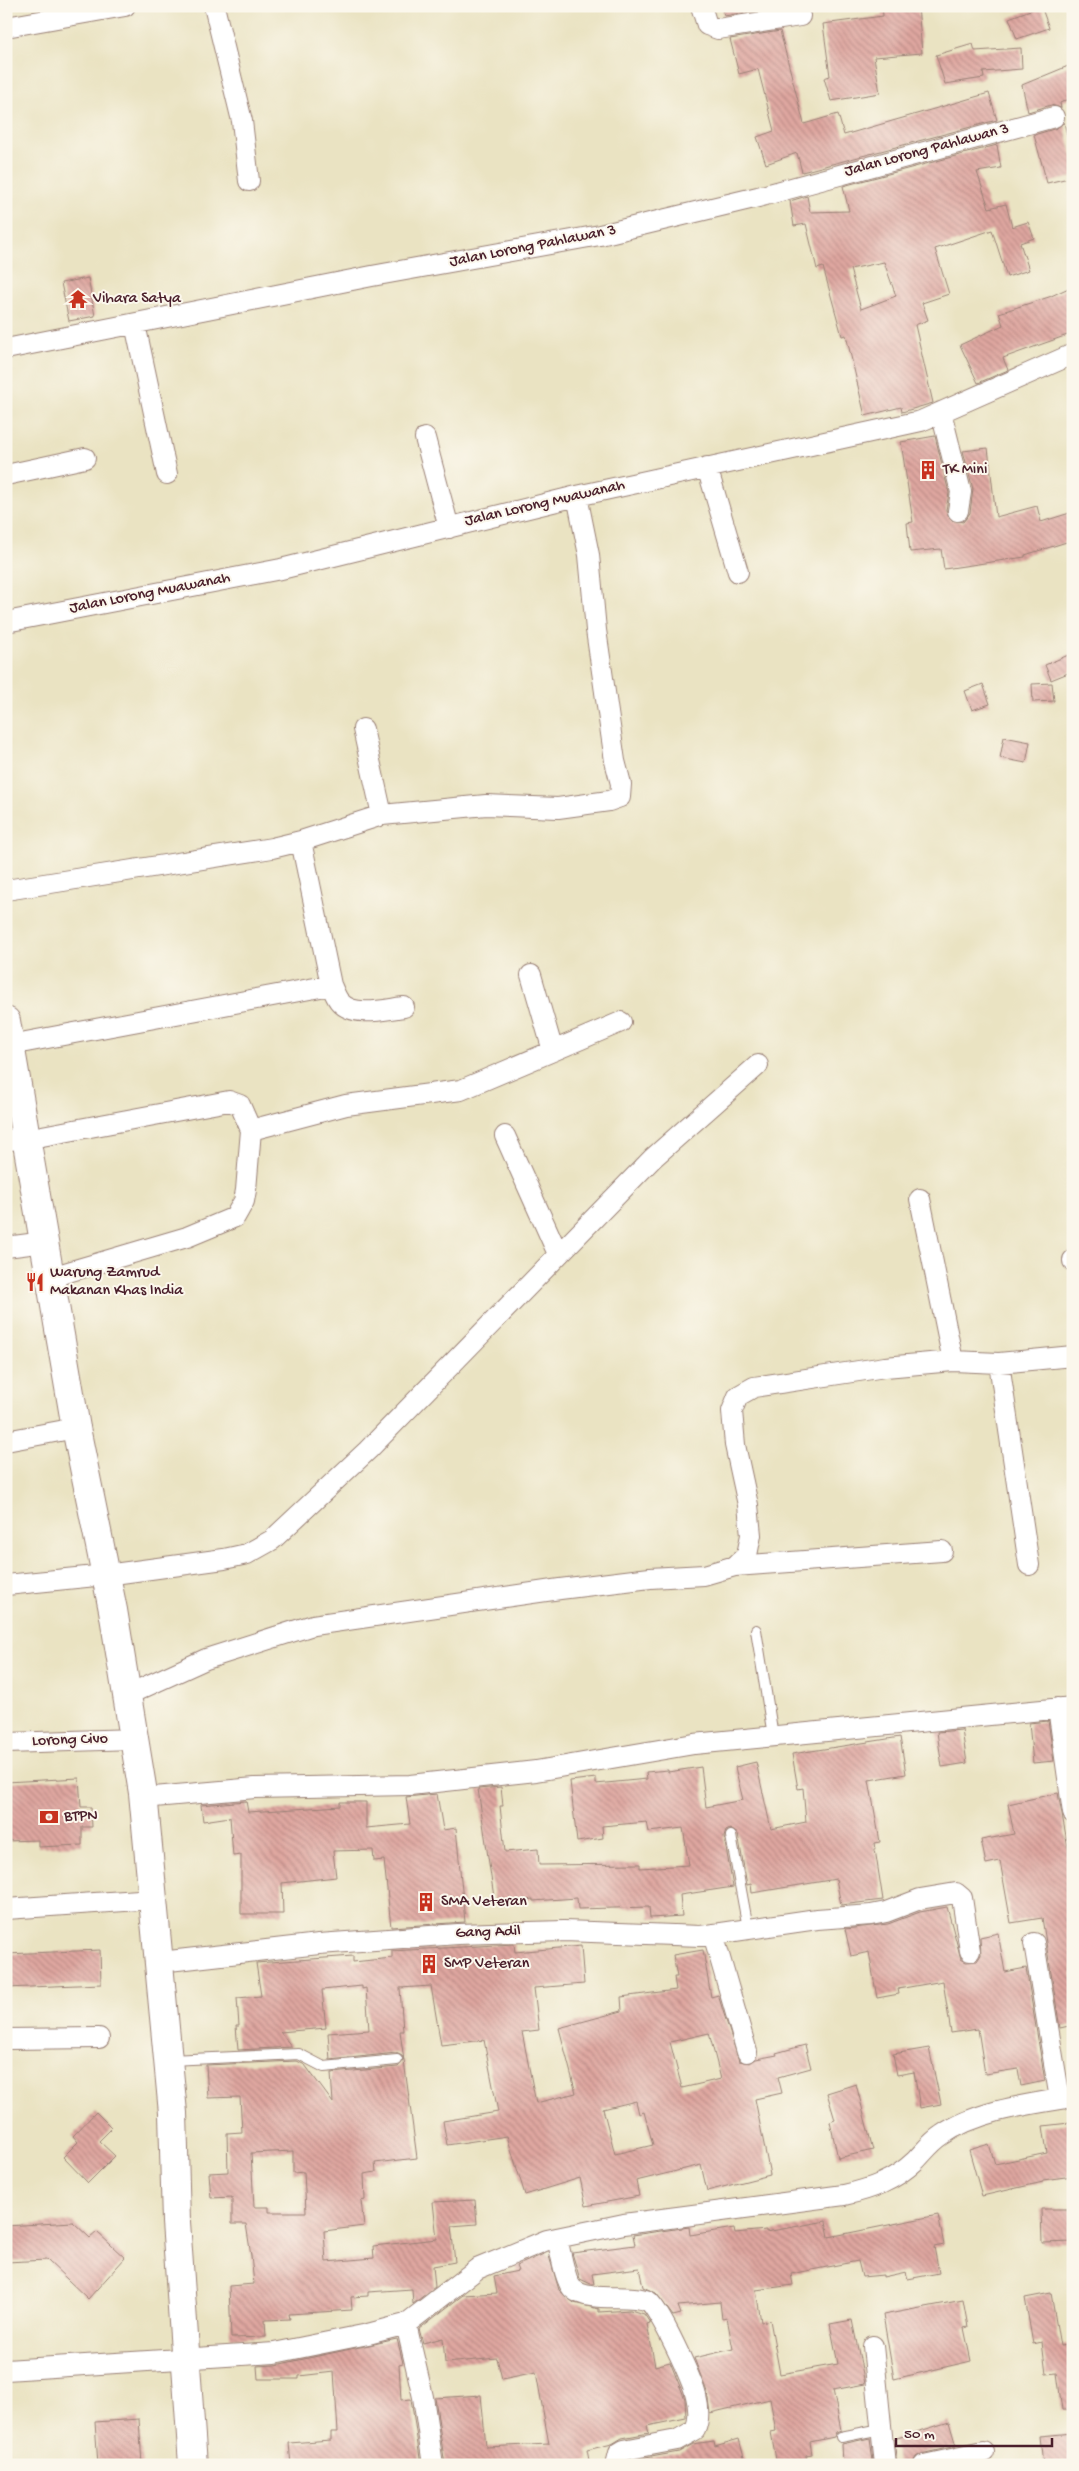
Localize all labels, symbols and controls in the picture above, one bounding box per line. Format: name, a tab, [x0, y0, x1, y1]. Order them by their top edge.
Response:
street label: Jalan Lorong Pahlawan 3	[843, 120, 1011, 182]
street label: Jalan Lorong Pahlawan 3	[448, 222, 618, 272]
temple icon: Vihara Satya	[67, 288, 89, 310]
place label: Vihara Satya	[92, 290, 182, 309]
building icon: TK Mini	[917, 459, 939, 481]
place label: TK Mini	[942, 461, 987, 480]
street label: Jalan Lorong Muawanah	[463, 476, 627, 532]
street label: Jalan Lorong Muawanah	[68, 569, 233, 619]
place label: Warung Zamrud Makanan Khas India	[50, 1264, 184, 1301]
restaurant icon: Warung Zamrud Makanan Khas India	[24, 1271, 46, 1293]
street label: Lorong Civo	[32, 1730, 108, 1752]
bank icon: BTPN	[38, 1806, 60, 1828]
place label: BTPN	[63, 1808, 98, 1827]
building icon: SMA Veteran	[415, 1891, 437, 1913]
place label: SMA Veteran	[441, 1893, 527, 1912]
street label: Gang Adil	[455, 1922, 521, 1944]
building icon: SMP Veteran	[418, 1953, 440, 1975]
place label: SMP Veteran	[444, 1955, 530, 1974]
scale bar	[896, 2416, 1053, 2448]
text: 50 m	[904, 2426, 935, 2444]

